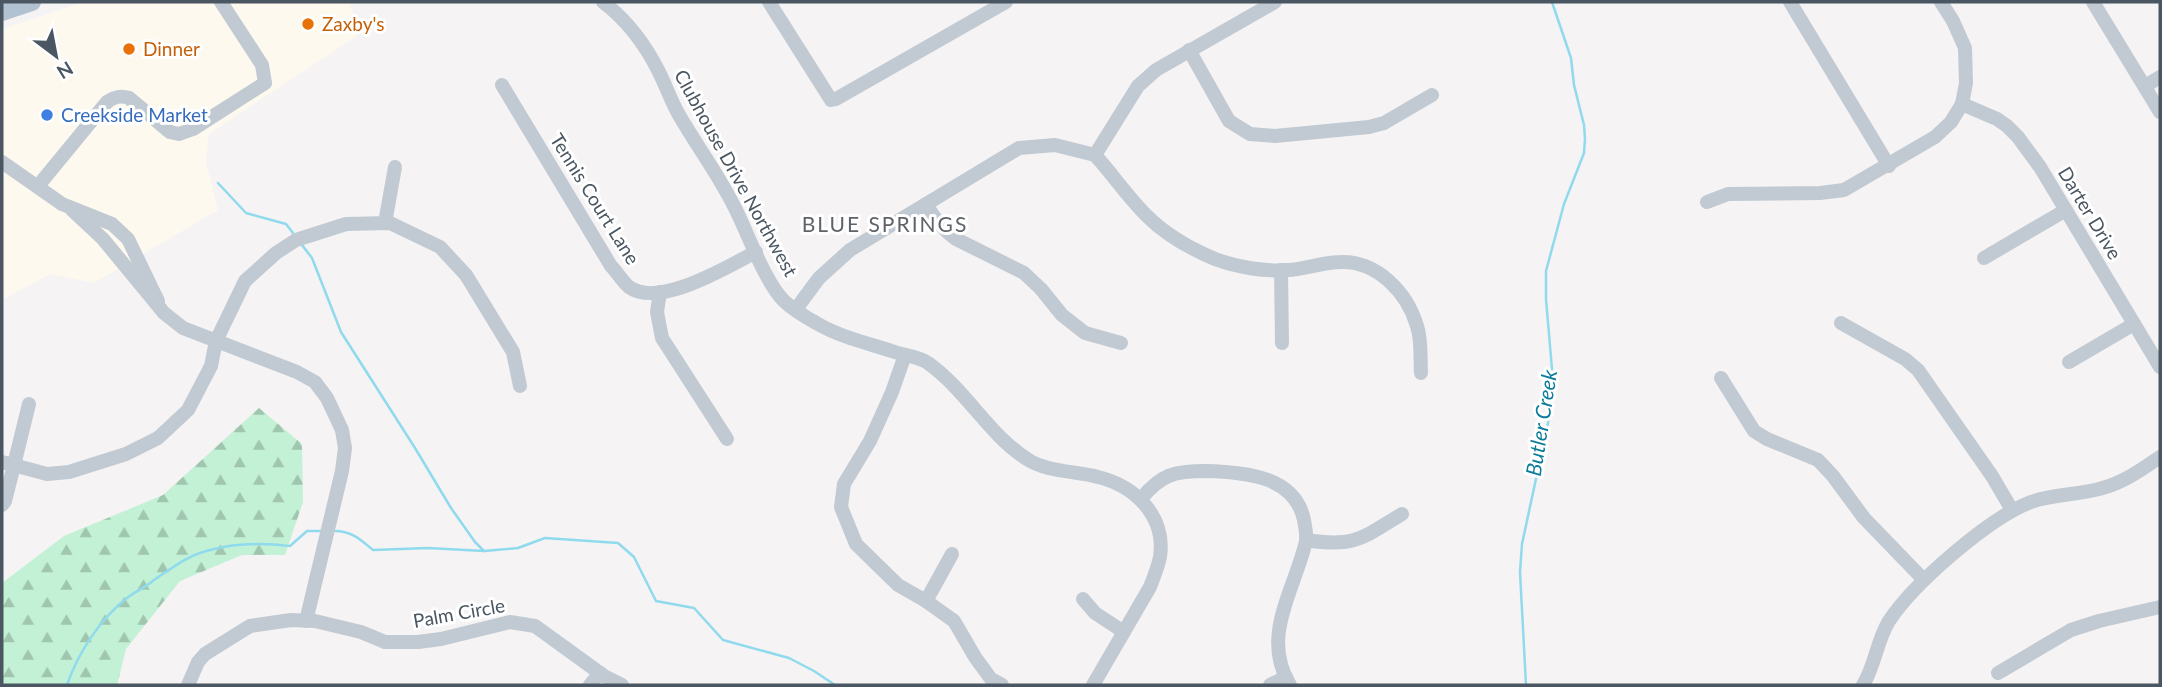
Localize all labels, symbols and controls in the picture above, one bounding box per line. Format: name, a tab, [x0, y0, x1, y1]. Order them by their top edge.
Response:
place label: Zaxby's	[322, 12, 384, 35]
marker: Zaxby's	[300, 16, 316, 32]
north arrow	[21, 21, 91, 91]
place label: Dinner	[143, 37, 200, 60]
marker: Dinner	[121, 41, 137, 57]
text: N	[53, 57, 78, 84]
street label: Clubhouse Drive Northwest	[670, 65, 803, 280]
place label: Creekside Market	[61, 103, 208, 126]
marker: Creekside Market	[39, 107, 55, 123]
street label: Tennis Court Lane	[546, 129, 645, 268]
street label: Darter Drive	[2054, 162, 2127, 263]
district label: BLUE SPRINGS	[802, 211, 968, 236]
water label: Butler Creek	[1520, 367, 1561, 478]
street label: Palm Circle	[411, 593, 507, 632]

